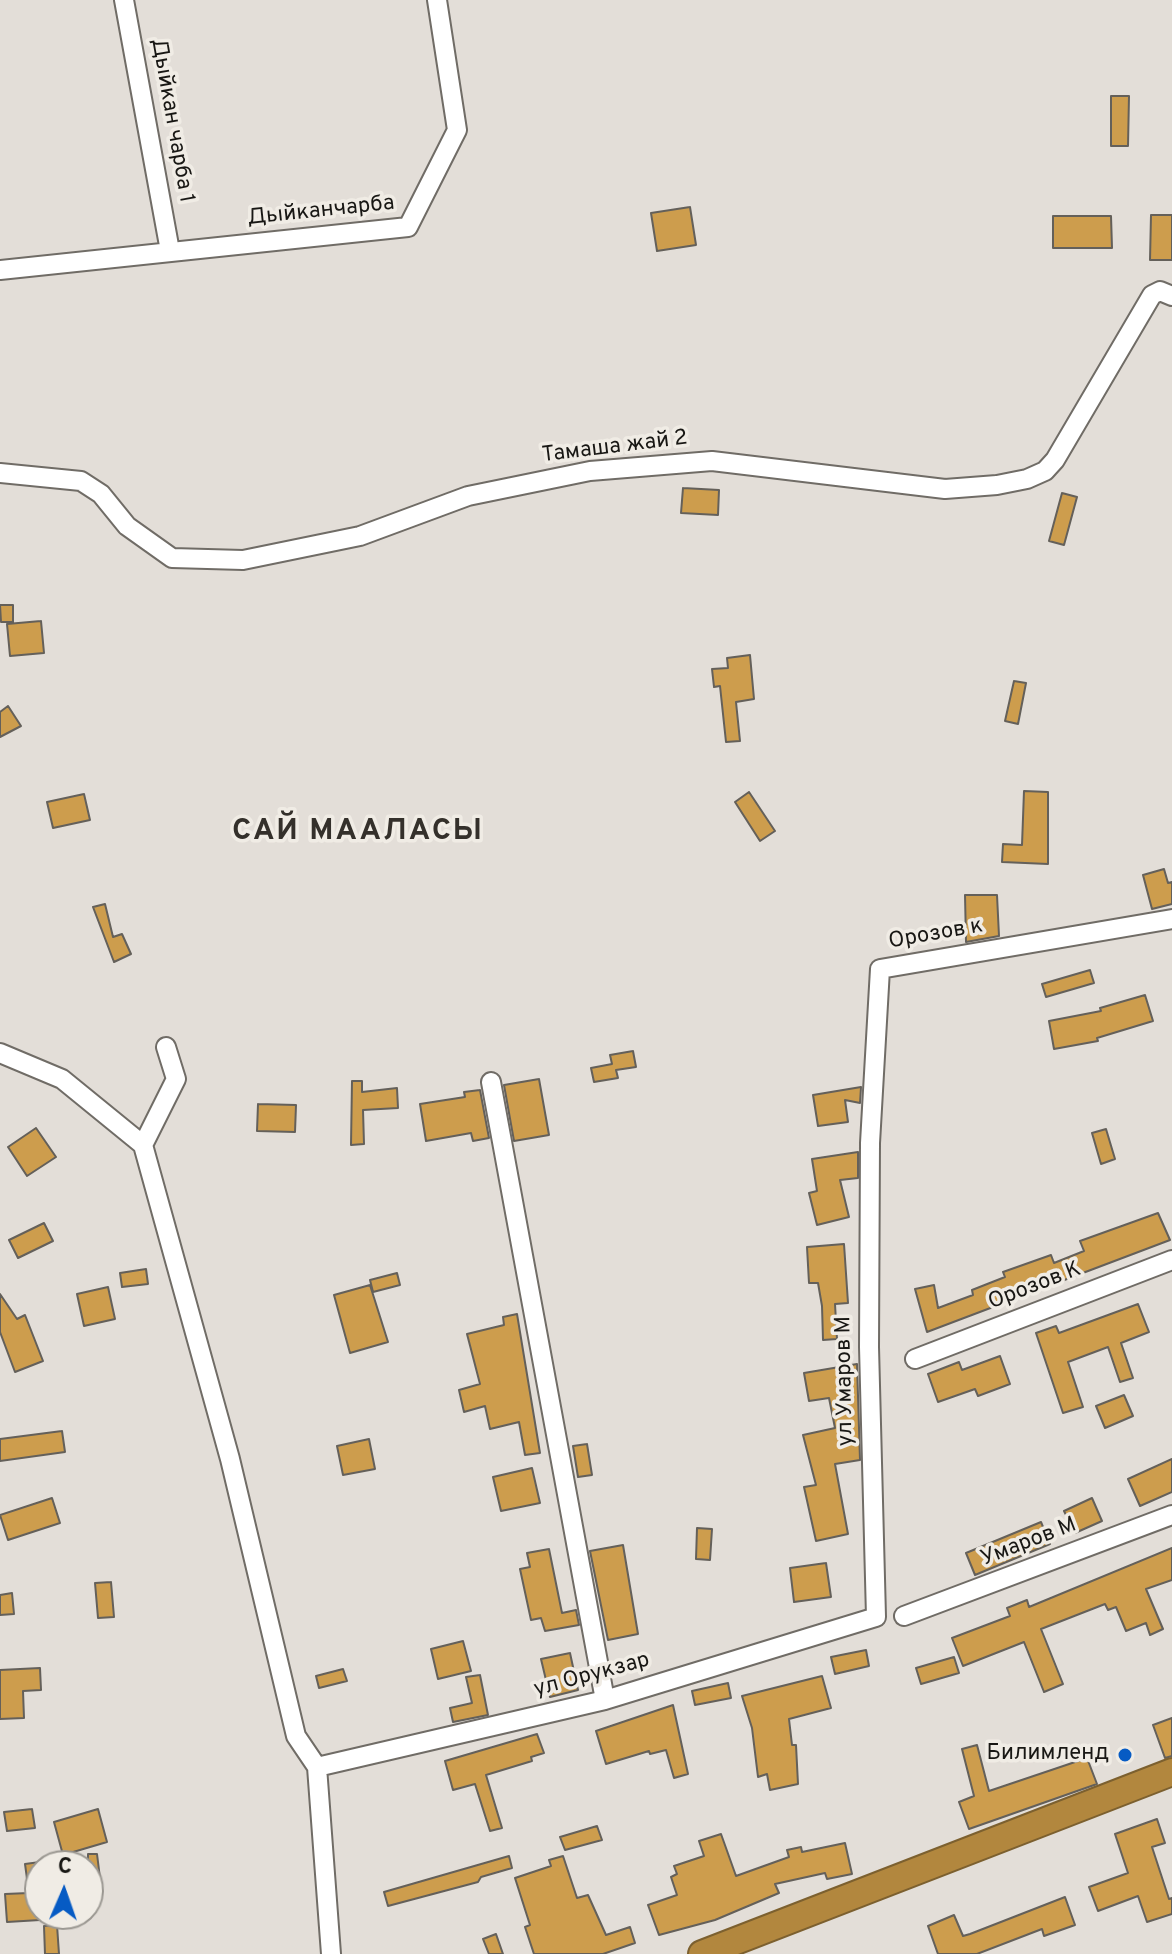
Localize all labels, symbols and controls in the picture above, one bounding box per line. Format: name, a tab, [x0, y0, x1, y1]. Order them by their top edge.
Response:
street label: Дыйкан чарба 1	[144, 37, 198, 205]
street label: Дыйканчарба	[246, 191, 396, 233]
street label: Тамаша жай 2	[541, 426, 689, 470]
district label: САЙ МААЛАСЫ	[232, 815, 484, 851]
street label: Орозов к	[887, 914, 985, 956]
street label: Орозов К	[985, 1257, 1085, 1317]
street label: ул Умаров М	[832, 1316, 860, 1446]
street label: Умаров М	[977, 1513, 1081, 1573]
street label: ул Орукзар	[531, 1648, 653, 1704]
place label: Билимленд	[986, 1742, 1109, 1768]
marker: Билимленд	[1116, 1746, 1134, 1764]
north arrow	[24, 1850, 104, 1930]
text: С	[57, 1854, 72, 1881]

